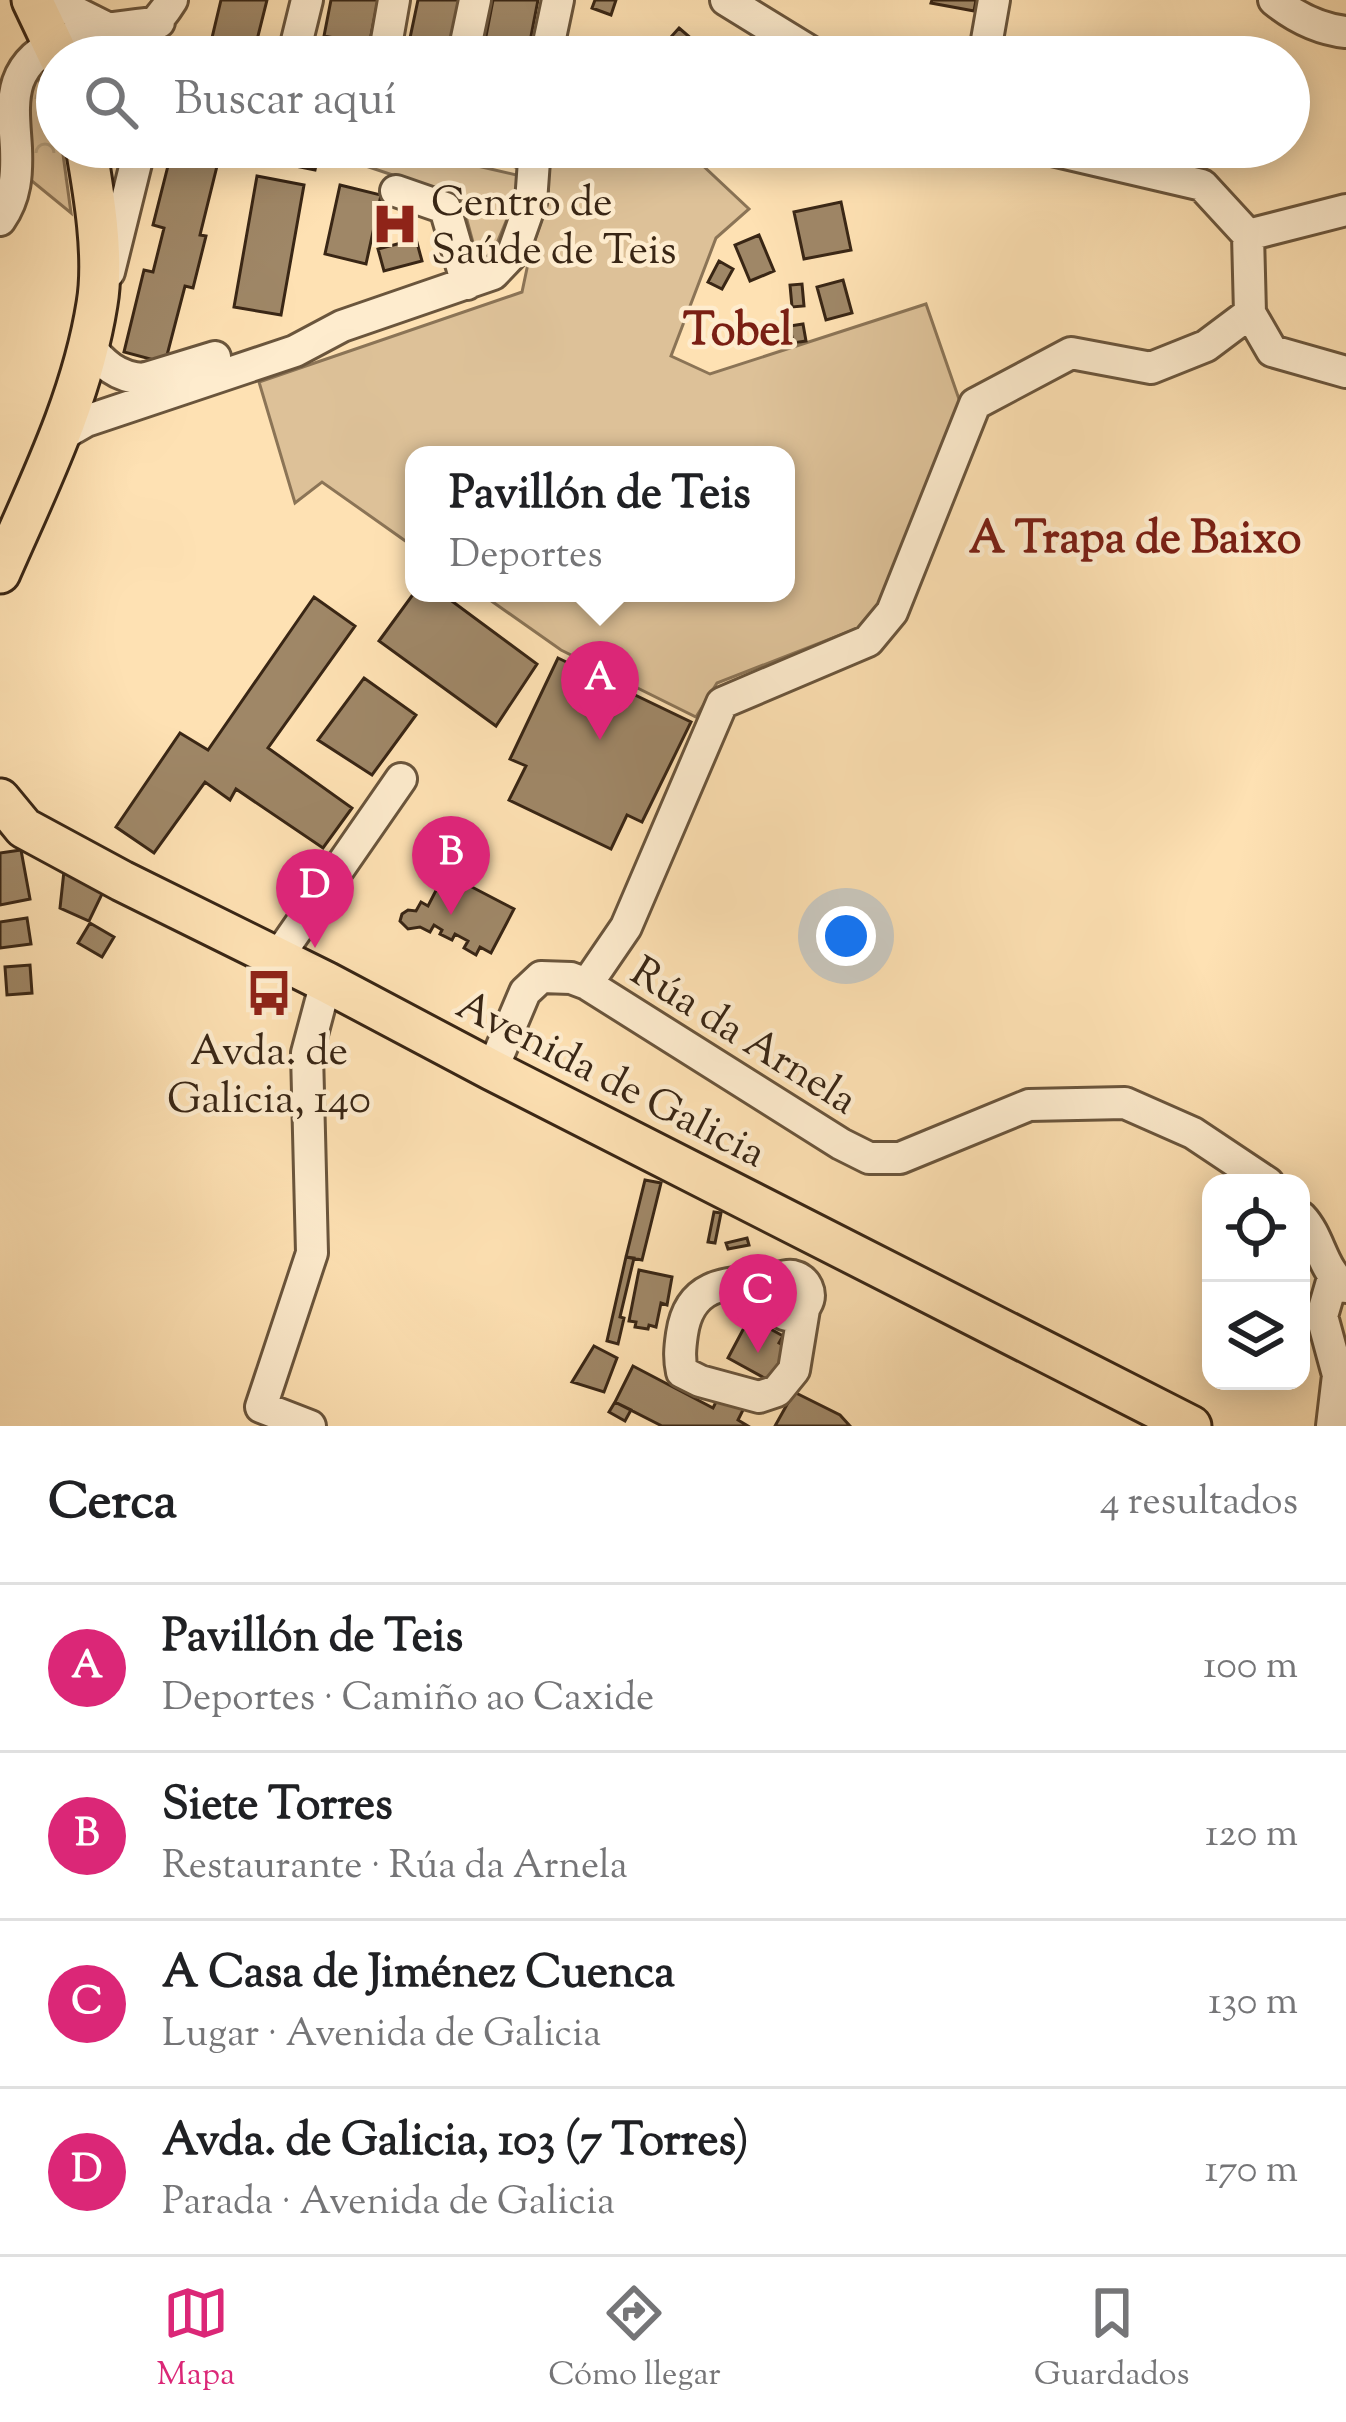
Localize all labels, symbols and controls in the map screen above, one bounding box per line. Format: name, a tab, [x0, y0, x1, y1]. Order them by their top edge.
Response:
search box	[36, 36, 1310, 168]
icon: search	[78, 69, 144, 135]
text: Buscar aquí	[174, 70, 396, 135]
place label: Centro de Saúde de Teis	[431, 175, 677, 283]
hospital icon: Centro de Saúde de Teis	[370, 199, 420, 249]
district label: Tobel	[683, 301, 793, 366]
popup	[405, 446, 795, 602]
text: Pavillón de Teis	[449, 464, 751, 529]
district label: A Trapa de Baixo	[969, 509, 1301, 574]
text: Deportes	[449, 529, 602, 585]
pin: A	[561, 641, 639, 740]
pin: B	[412, 816, 490, 915]
pin: D	[276, 849, 354, 948]
your location	[816, 906, 876, 966]
street label: Rúa da Arnela	[617, 945, 867, 1132]
bus stop icon: Avda. de Galicia, 140	[244, 968, 294, 1018]
street label: Avenida de Galicia	[445, 978, 775, 1185]
place label: Avda. de Galicia, 140	[167, 1024, 371, 1132]
map controls	[1202, 1174, 1310, 1390]
button: locate	[1202, 1174, 1310, 1282]
pin: C	[719, 1254, 797, 1353]
button: layers	[1202, 1282, 1310, 1390]
text: Cerca	[48, 1468, 177, 1541]
text: 4 resultados	[1100, 1476, 1298, 1532]
text: Pavillón de Teis	[162, 1607, 463, 1672]
text: A	[71, 1640, 103, 1696]
text: 100 m	[1203, 1640, 1298, 1696]
text: Deportes · Camiño ao Caxide	[162, 1672, 654, 1728]
text: Siete Torres	[162, 1775, 393, 1840]
text: B	[75, 1808, 99, 1864]
text: 120 m	[1205, 1808, 1298, 1864]
text: Restaurante · Rúa da Arnela	[162, 1840, 628, 1896]
text: A Casa de Jiménez Cuenca	[162, 1943, 675, 2008]
text: C	[71, 1976, 103, 2032]
text: 130 m	[1208, 1976, 1298, 2032]
text: Lugar · Avenida de Galicia	[162, 2008, 601, 2064]
text: Avda. de Galicia, 103 (7 Torres)	[162, 2111, 749, 2176]
text: D	[72, 2144, 102, 2200]
text: 170 m	[1205, 2144, 1298, 2200]
text: Parada · Avenida de Galicia	[162, 2176, 615, 2232]
tab: Mapa	[156, 2280, 235, 2400]
tab: Cómo llegar	[548, 2280, 721, 2400]
tab: Guardados	[1034, 2280, 1190, 2400]

